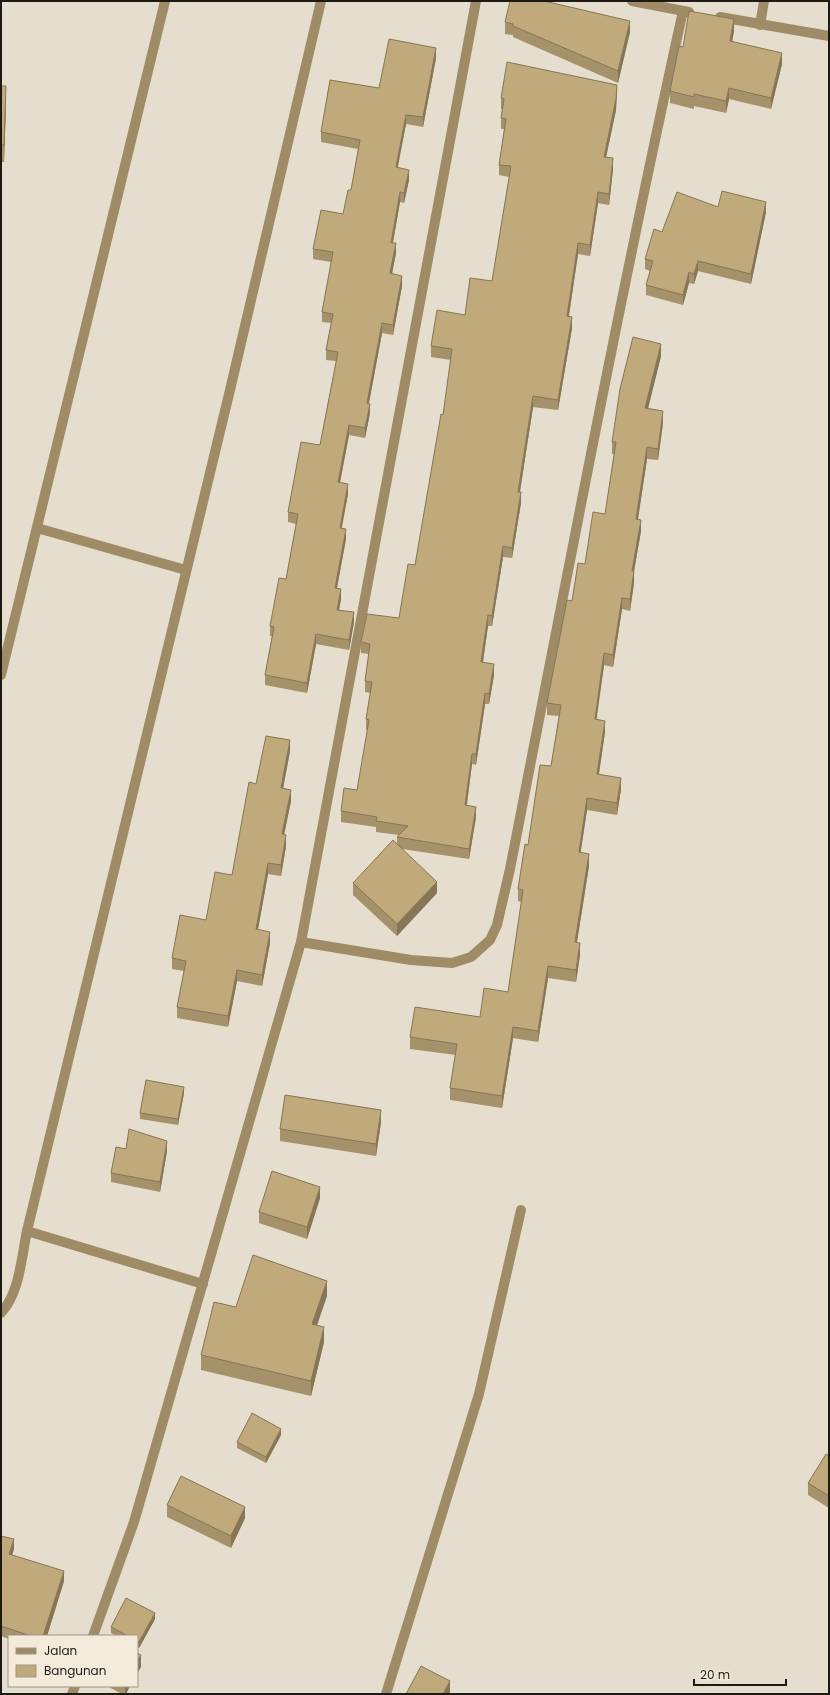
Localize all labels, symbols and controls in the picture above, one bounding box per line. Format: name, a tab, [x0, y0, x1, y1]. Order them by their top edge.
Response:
legend	[8, 1635, 138, 1687]
text: Jalan	[44, 1642, 77, 1659]
scale bar	[694, 1661, 786, 1687]
text: Bangunan	[44, 1662, 106, 1679]
text: 20 m	[700, 1666, 730, 1683]

